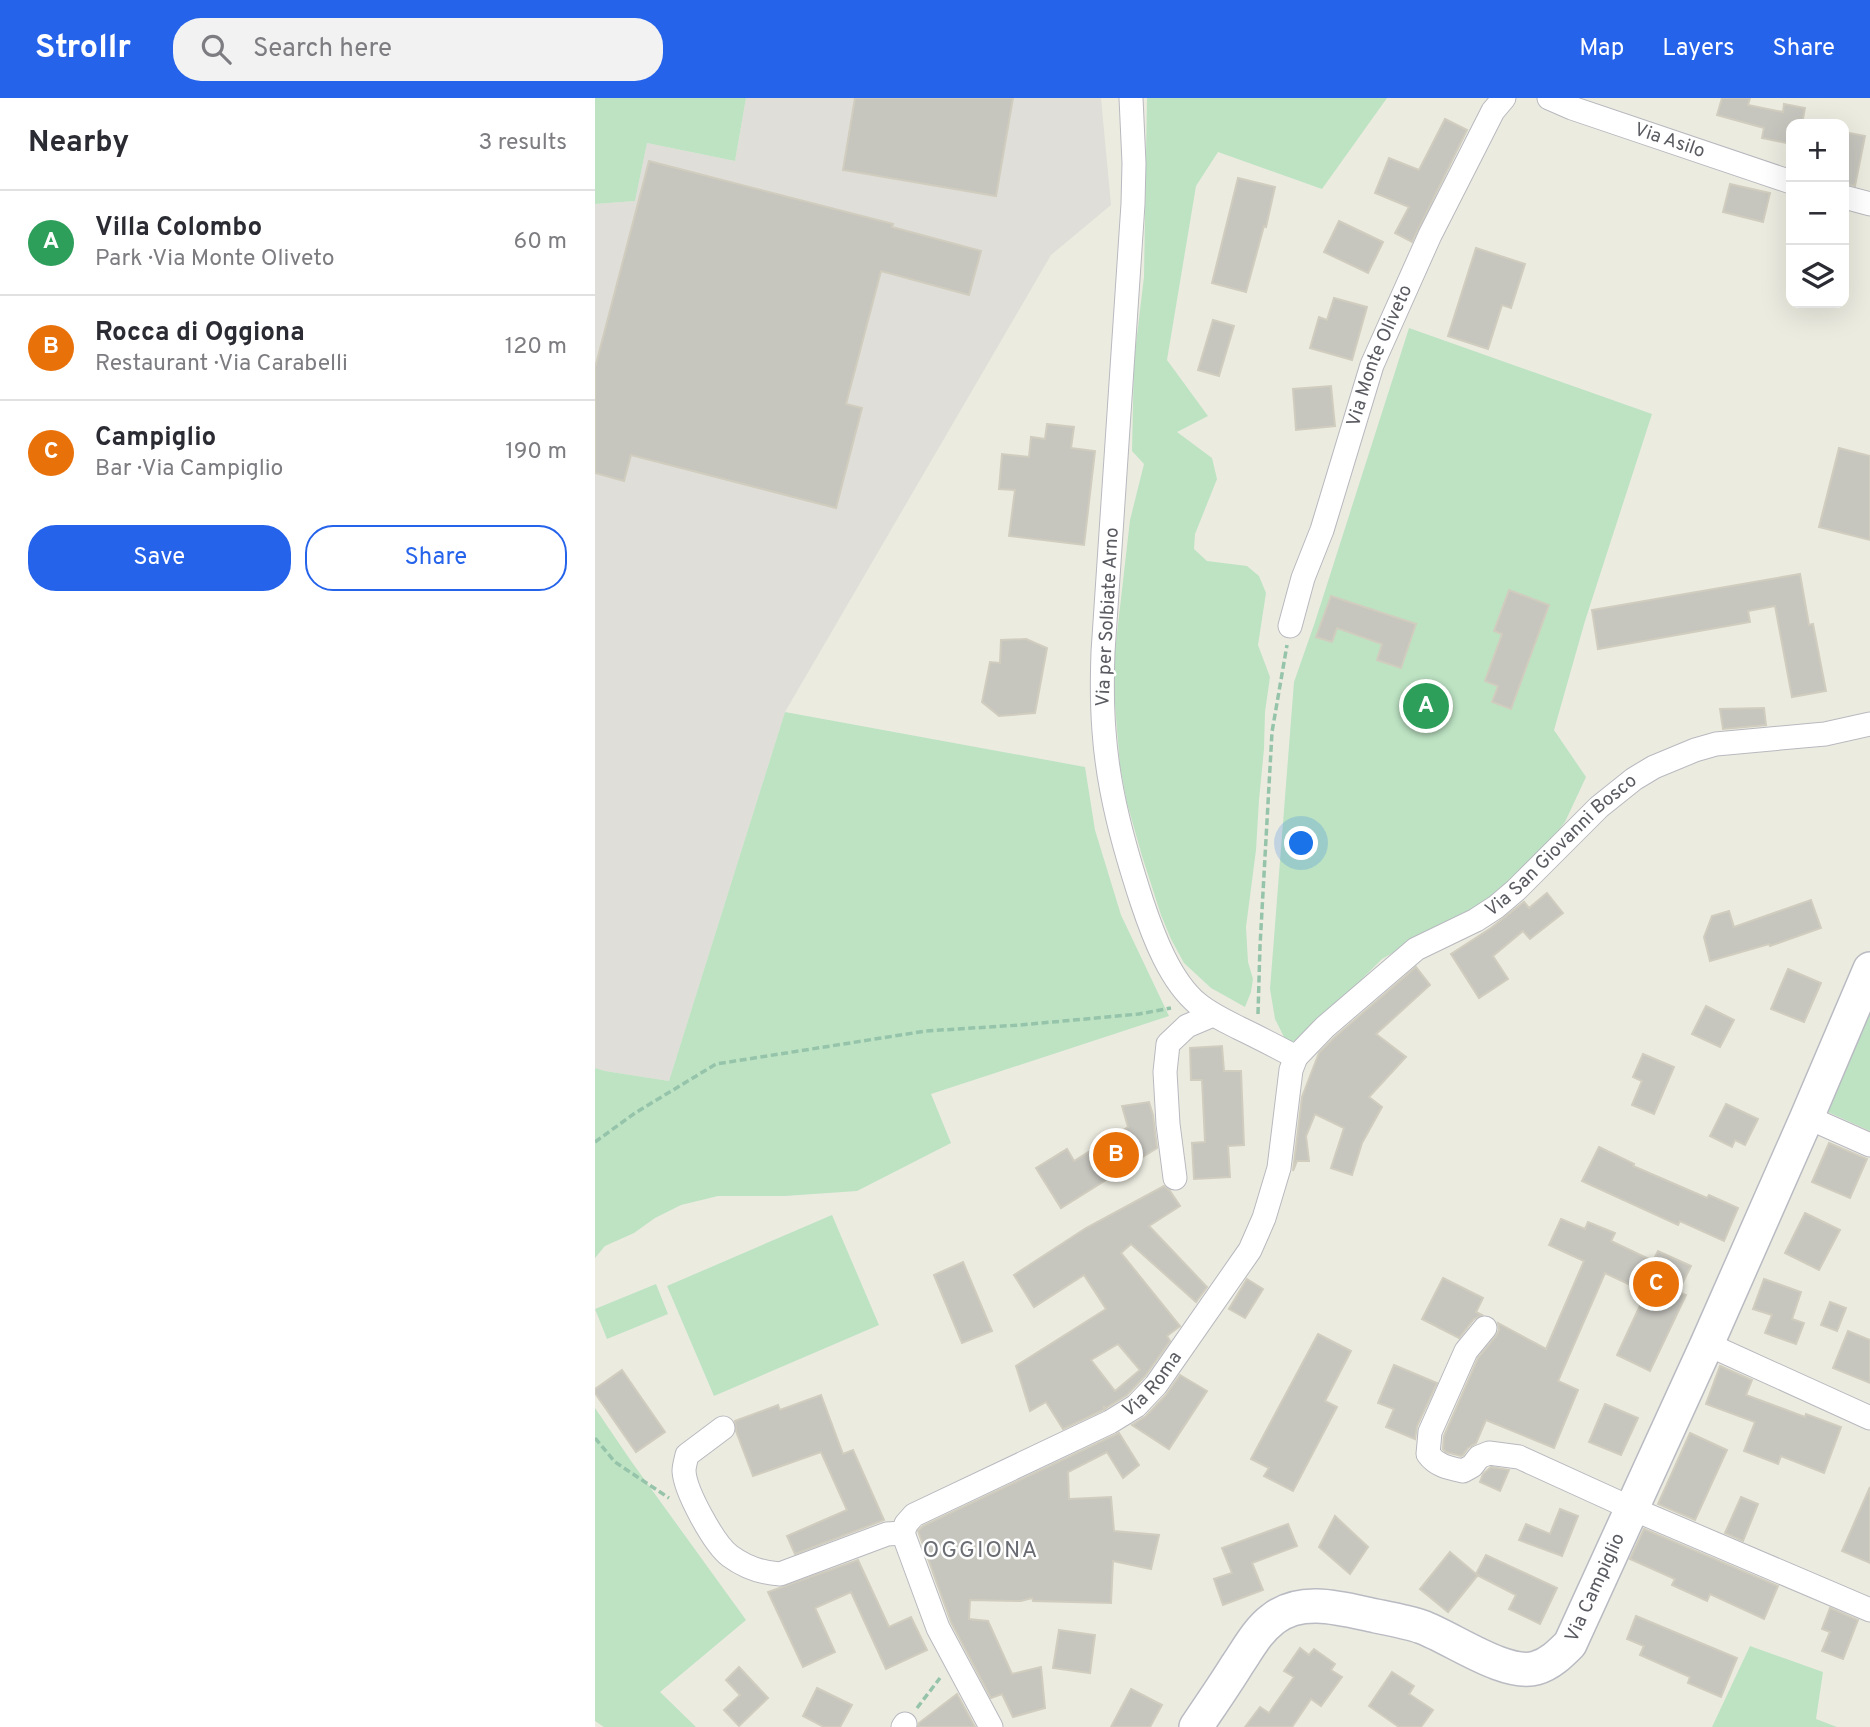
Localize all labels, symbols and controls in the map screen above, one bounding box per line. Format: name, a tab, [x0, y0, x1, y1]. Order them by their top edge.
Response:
search box	[173, 18, 663, 81]
text: Strollr	[35, 28, 131, 70]
icon: search	[197, 30, 235, 68]
text: Search here	[253, 33, 392, 66]
text: Map	[1579, 34, 1624, 64]
text: Layers	[1662, 34, 1734, 64]
text: Share	[1772, 34, 1835, 64]
street label: Via Asilo	[1631, 118, 1708, 164]
map controls	[1786, 119, 1849, 308]
button: +	[1786, 119, 1849, 182]
text: Nearby	[28, 125, 129, 162]
text: 3 results	[478, 129, 567, 158]
button: −	[1786, 182, 1849, 245]
text: Villa Colombo	[95, 212, 262, 245]
text: A	[43, 228, 59, 257]
text: 60 m	[514, 228, 567, 257]
text: Park · Via Monte Oliveto	[95, 245, 335, 274]
button: layers	[1786, 245, 1849, 308]
street label: Via Monte Oliveto	[1342, 281, 1418, 430]
text: Rocca di Oggiona	[95, 317, 305, 350]
text: B	[43, 333, 59, 362]
text: 120 m	[505, 333, 567, 362]
text: Restaurant · Via Carabelli	[95, 350, 348, 379]
text: Campiglio	[95, 422, 216, 455]
text: C	[44, 438, 58, 467]
text: 190 m	[505, 438, 567, 467]
text: Bar · Via Campiglio	[95, 455, 283, 484]
button: Save	[28, 525, 291, 591]
button: Share	[305, 525, 567, 591]
street label: Via per Solbiate Arno	[1091, 527, 1125, 707]
pin: A	[1403, 680, 1449, 732]
street label: Via San Giovanni Bosco	[1481, 769, 1642, 923]
your location	[1284, 826, 1318, 860]
pin: B	[1093, 1129, 1139, 1181]
pin: C	[1633, 1258, 1679, 1310]
street label: Via Roma	[1118, 1347, 1188, 1423]
street label: Via Campiglio	[1560, 1530, 1631, 1646]
district label: OGGIONA	[923, 1537, 1039, 1566]

